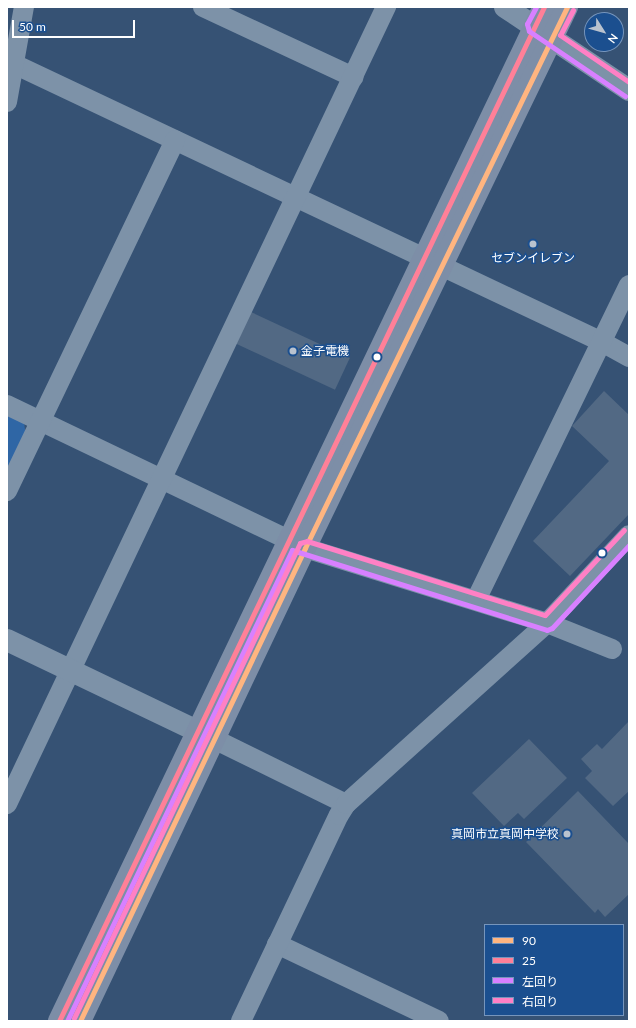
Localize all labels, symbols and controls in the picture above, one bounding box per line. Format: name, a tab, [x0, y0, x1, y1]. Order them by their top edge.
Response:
scale bar	[14, 12, 137, 38]
north arrow	[584, 12, 624, 52]
text: 50 m	[19, 19, 46, 34]
text: N	[605, 32, 621, 46]
marker: セブンイレブン	[528, 239, 538, 249]
place label: セブンイレブン	[491, 251, 575, 265]
place label: 金子電機	[301, 344, 349, 358]
marker: 金子電機	[288, 346, 298, 356]
unlabelled marker	[372, 352, 382, 362]
unlabelled marker	[597, 548, 607, 558]
place label: 真岡市立真岡中学校	[451, 827, 559, 841]
marker: 真岡市立真岡中学校	[562, 829, 572, 839]
legend	[484, 924, 624, 1016]
text: 90	[522, 933, 536, 948]
text: 25	[522, 953, 536, 968]
text: 左回り	[522, 974, 558, 989]
text: 右回り	[522, 994, 558, 1009]

